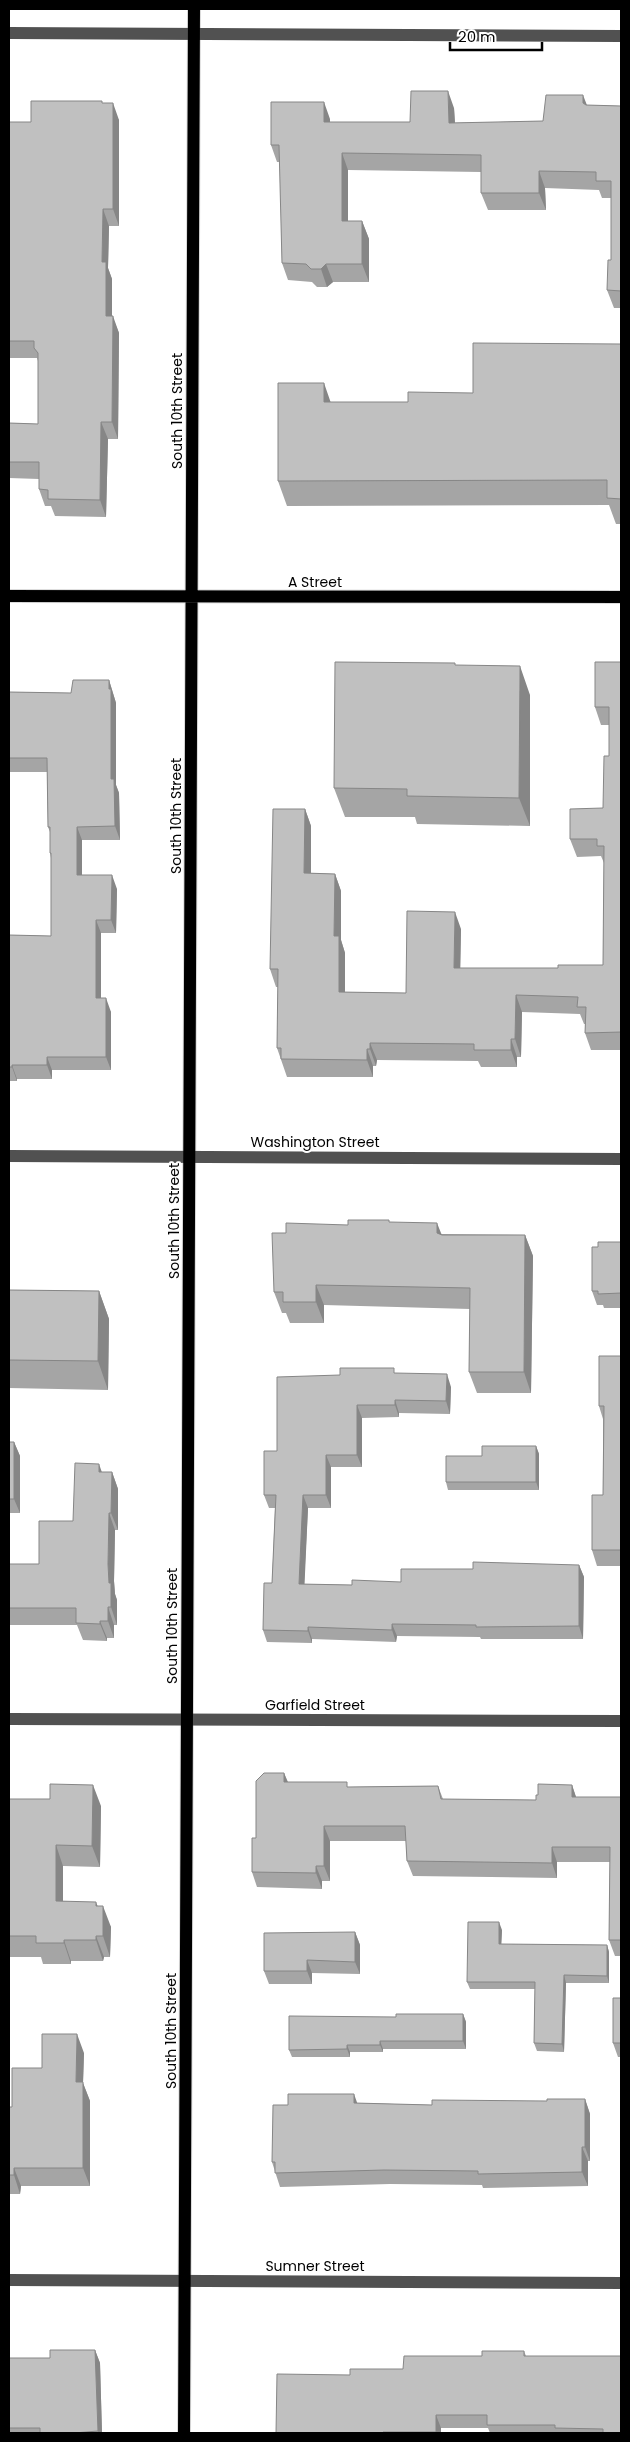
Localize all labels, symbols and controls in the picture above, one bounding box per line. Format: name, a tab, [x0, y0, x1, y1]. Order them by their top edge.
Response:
scale bar	[450, 20, 542, 52]
text: 20 m	[458, 26, 496, 47]
street label: South 10th Street	[167, 353, 187, 469]
street label: A Street	[288, 572, 342, 592]
street label: South 10th Street	[166, 758, 186, 874]
street label: Washington Street	[250, 1132, 380, 1152]
street label: South 10th Street	[164, 1163, 184, 1279]
street label: South 10th Street	[162, 1568, 182, 1684]
street label: Garfield Street	[265, 1695, 365, 1715]
street label: South 10th Street	[161, 1973, 181, 2089]
street label: Sumner Street	[265, 2256, 365, 2276]

